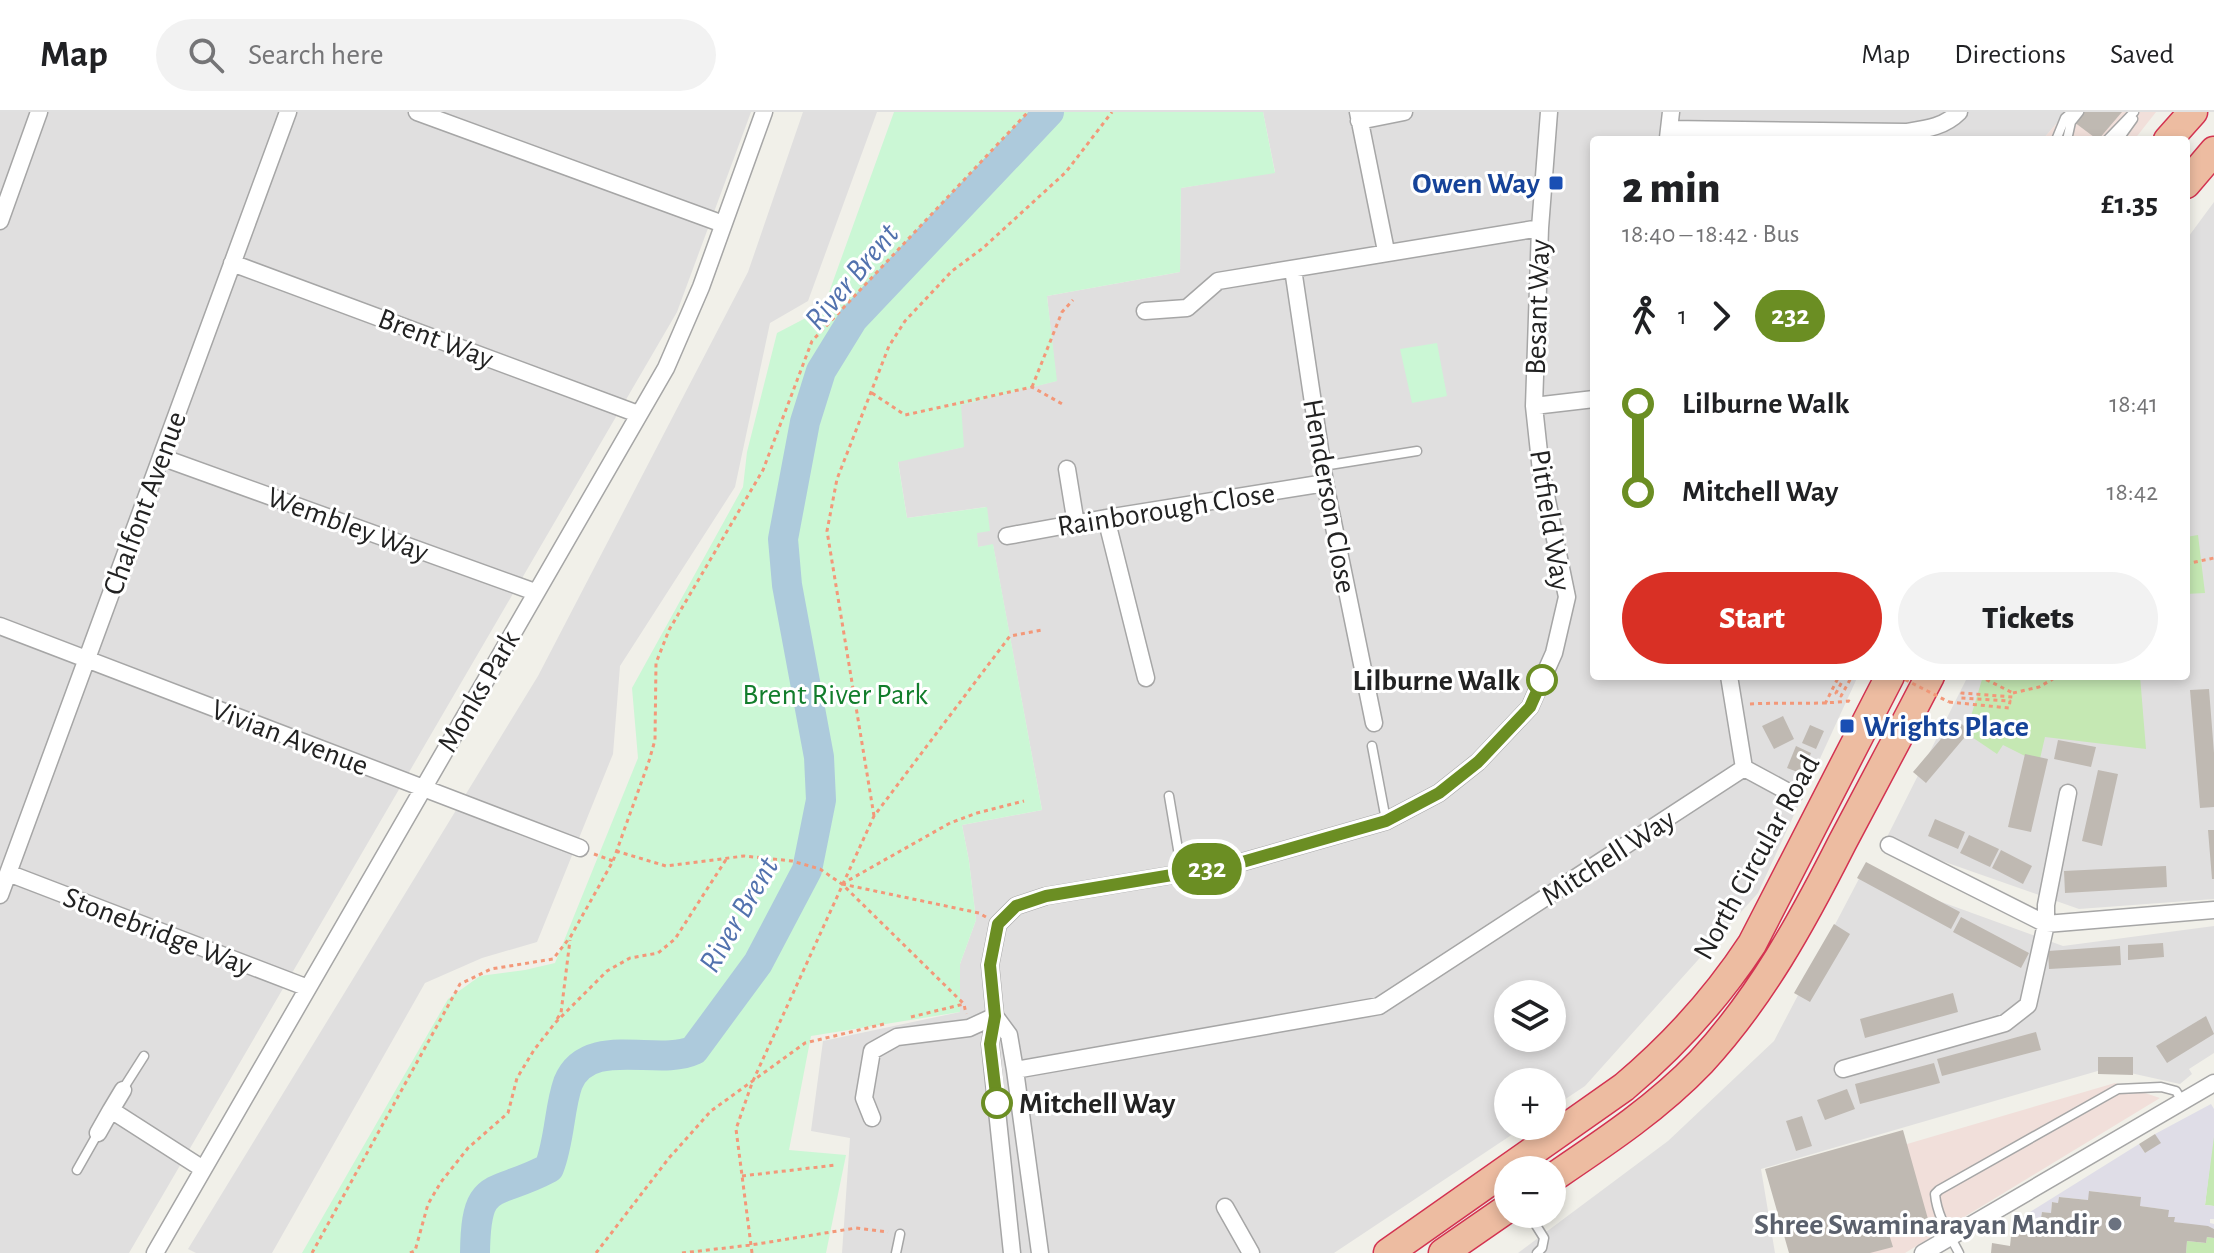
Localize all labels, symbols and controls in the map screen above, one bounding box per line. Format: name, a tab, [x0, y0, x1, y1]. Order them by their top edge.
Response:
search box	[156, 19, 716, 91]
icon: search	[184, 33, 228, 77]
text: Map	[40, 36, 108, 74]
text: Search here	[248, 40, 384, 70]
text: Map	[1861, 41, 1910, 69]
text: Directions	[1954, 41, 2066, 69]
text: Saved	[2110, 41, 2174, 69]
text: 2 min	[1622, 167, 1721, 211]
place label: Owen Way	[1412, 169, 1541, 199]
marker: Owen Way	[1547, 174, 1565, 192]
text: £1.35	[2101, 189, 2158, 219]
water label: River Brent	[798, 217, 905, 336]
text: 18:40 – 18:42 · Bus	[1622, 221, 1799, 247]
street label: Besant Way	[1521, 238, 1555, 375]
icon: walk	[1622, 294, 1666, 338]
icon: forward	[1699, 294, 1743, 338]
text: 232	[1771, 302, 1809, 330]
street label: Brent Way	[374, 303, 498, 375]
text: 1	[1678, 303, 1687, 329]
text: Lilburne Walk	[1682, 389, 1849, 419]
text: 18:41	[2109, 391, 2158, 417]
street label: Henderson Close	[1297, 397, 1361, 596]
street label: Chalfont Avenue	[98, 408, 192, 599]
street label: Pitfield Way	[1524, 448, 1576, 593]
text: Mitchell Way	[1682, 477, 1838, 507]
street label: Rainborough Close	[1055, 478, 1277, 542]
text: 18:42	[2106, 479, 2158, 505]
street label: Wembley Way	[263, 482, 432, 568]
button: Start	[1622, 572, 1882, 664]
button: Tickets	[1898, 572, 2158, 664]
street label: Monks Park	[432, 625, 526, 757]
marker: Lilburne Walk	[1527, 665, 1557, 695]
place label: Lilburne Walk	[1353, 666, 1520, 696]
park label: Brent River Park	[742, 680, 928, 710]
street label: Vivian Avenue	[207, 694, 372, 782]
place label: Wrights Place	[1863, 712, 2029, 742]
marker: Wrights Place	[1838, 717, 1856, 735]
street label: North Circular Road	[1688, 750, 1825, 965]
street label: Mitchell Way	[1537, 804, 1681, 912]
line badge: 232	[1161, 843, 1253, 895]
water label: River Brent	[693, 851, 785, 978]
text: 232	[1188, 855, 1226, 883]
street label: Stonebridge Way	[59, 882, 256, 982]
map controls	[1494, 980, 1566, 1228]
button: layers	[1494, 980, 1566, 1052]
button: +	[1494, 1068, 1566, 1140]
marker: Mitchell Way	[982, 1088, 1012, 1118]
place label: Mitchell Way	[1019, 1089, 1176, 1119]
button: −	[1494, 1156, 1566, 1228]
place label: Shree Swaminarayan Mandir	[1754, 1210, 2100, 1240]
marker: Shree Swaminarayan Mandir	[2106, 1215, 2124, 1233]

